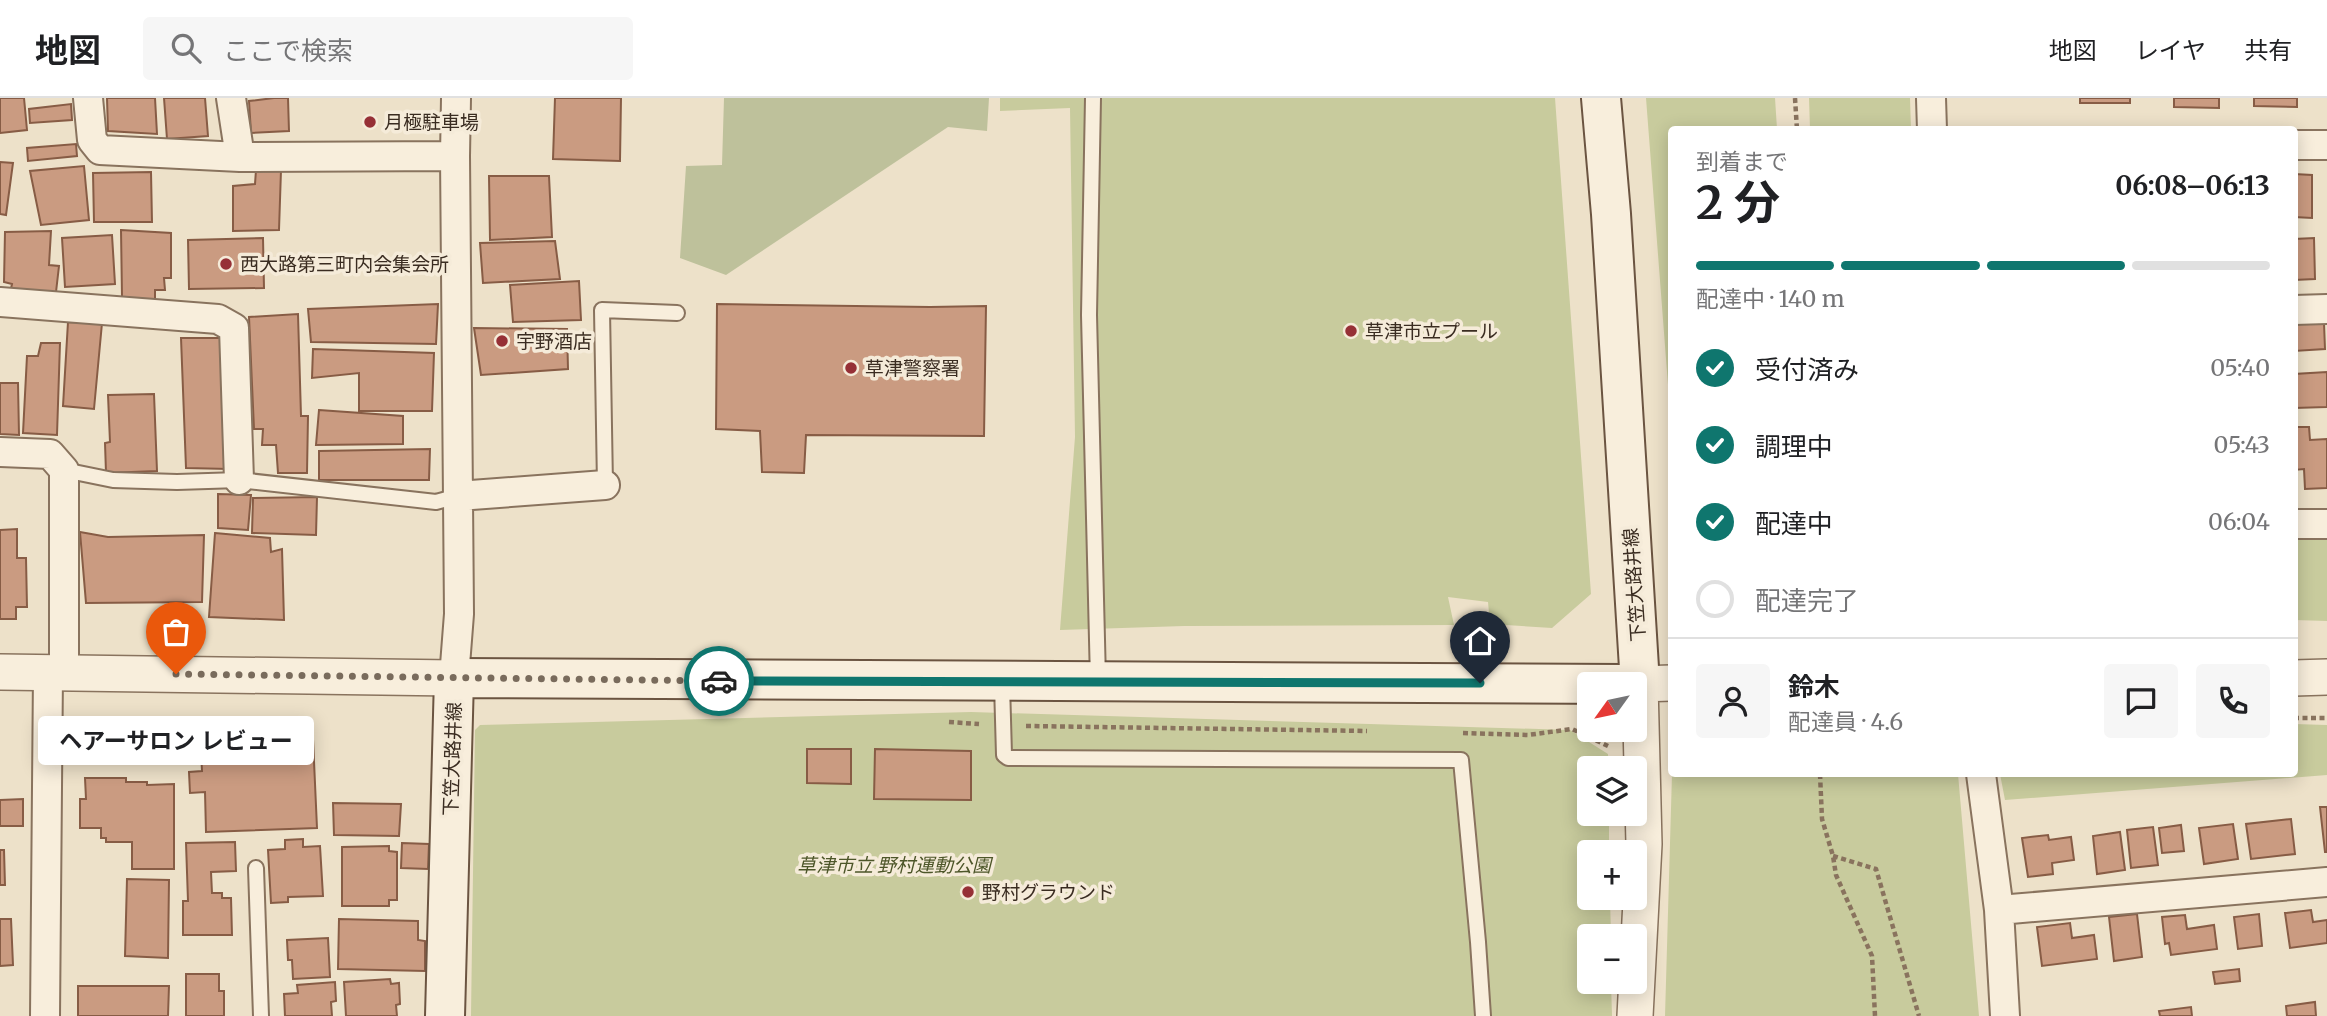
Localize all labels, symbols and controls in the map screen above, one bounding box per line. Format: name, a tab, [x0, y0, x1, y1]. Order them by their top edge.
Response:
search box	[143, 17, 633, 80]
icon: search	[167, 29, 205, 67]
text: 地図	[35, 30, 101, 71]
text: ここで検索	[223, 34, 353, 67]
text: 地図	[2049, 35, 2097, 66]
text: レイヤ	[2135, 35, 2206, 66]
text: 共有	[2244, 35, 2292, 66]
place label: 月極駐車場	[384, 110, 479, 134]
marker: 月極駐車場	[362, 114, 378, 130]
text: 到着まで	[1696, 147, 1788, 176]
text: 06:08–06:13	[2115, 169, 2270, 202]
text: 2 分	[1696, 174, 1780, 232]
place label: 西大路第三町内会集会所	[240, 252, 449, 276]
marker: 西大路第三町内会集会所	[218, 256, 234, 272]
text: 配達中 · 140 m	[1696, 284, 1845, 313]
place label: 草津市立プール	[1365, 319, 1498, 343]
marker: 草津市立プール	[1343, 323, 1359, 339]
place label: 宇野酒店	[516, 329, 592, 353]
marker: 宇野酒店	[494, 333, 510, 349]
icon: check	[1696, 349, 1734, 387]
text: 受付済み	[1755, 353, 1859, 386]
text: 05:40	[2210, 353, 2270, 382]
place label: 草津警察署	[865, 356, 960, 380]
marker: 草津警察署	[843, 360, 859, 376]
icon: check	[1696, 426, 1734, 464]
text: 調理中	[1755, 430, 1833, 463]
text: 05:43	[2214, 430, 2270, 459]
icon: check	[1696, 503, 1734, 541]
text: 配達中	[1755, 507, 1833, 540]
text: 06:04	[2208, 507, 2270, 536]
street label: 下笠大路井線	[1618, 527, 1650, 643]
text: 配達完了	[1755, 584, 1859, 617]
pin	[146, 602, 206, 674]
pin	[1450, 611, 1510, 683]
icon: bag	[157, 613, 195, 651]
icon: home	[1461, 622, 1499, 660]
courier	[684, 646, 754, 716]
icon: car	[700, 662, 738, 700]
button: person	[1696, 664, 1770, 738]
button: chat	[2104, 664, 2178, 738]
button: phone	[2196, 664, 2270, 738]
text: 鈴木	[1788, 670, 1840, 703]
north arrow	[1577, 672, 1647, 742]
map controls	[1577, 672, 1647, 994]
street label: 下笠大路井線	[438, 702, 466, 816]
text: 配達員 · 4.6	[1788, 707, 1903, 736]
callout: ヘアーサロン レビュー	[38, 716, 314, 765]
text: ヘアーサロン レビュー	[59, 726, 293, 755]
button: layers	[1577, 756, 1647, 826]
button: +	[1577, 840, 1647, 910]
park label: 草津市立 野村運動公園	[797, 853, 994, 877]
place label: 野村グラウンド	[982, 880, 1115, 904]
marker: 野村グラウンド	[960, 884, 976, 900]
button: −	[1577, 924, 1647, 994]

